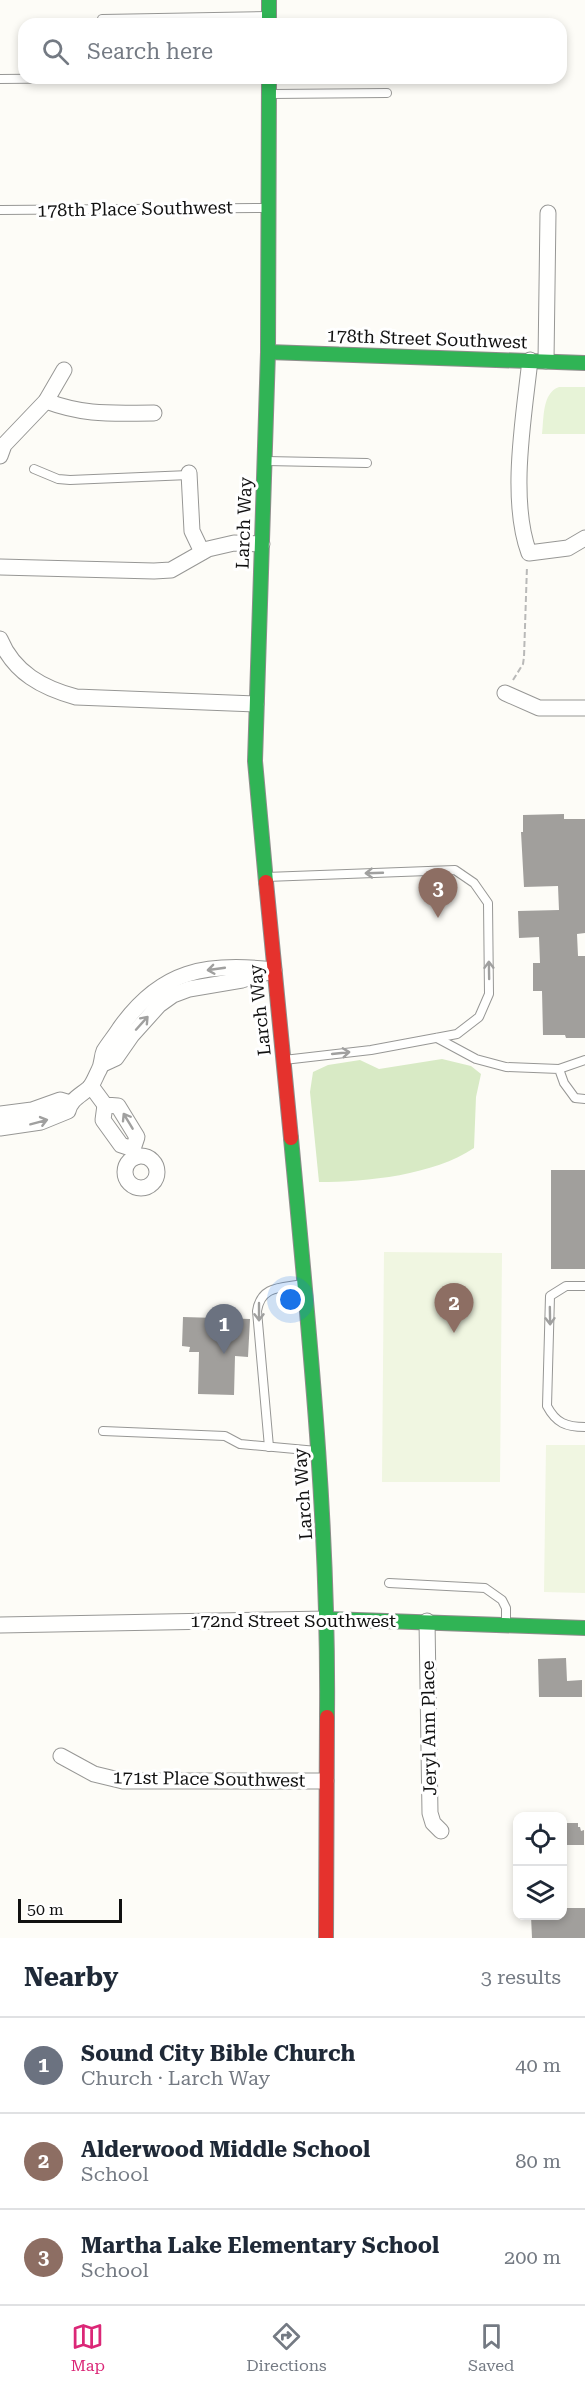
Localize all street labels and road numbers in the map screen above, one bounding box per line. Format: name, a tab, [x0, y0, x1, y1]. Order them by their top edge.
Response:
street label: 178th Place Southwest	[37, 196, 233, 221]
street label: 178th Street Southwest	[326, 325, 528, 353]
street label: Larch Way	[231, 476, 256, 569]
street label: Larch Way	[244, 963, 275, 1057]
street label: Larch Way	[289, 1447, 316, 1541]
street label: 172nd Street Southwest	[190, 1610, 396, 1631]
street label: Jeryl Ann Place	[417, 1660, 440, 1796]
street label: 171st Place Southwest	[112, 1766, 306, 1791]

